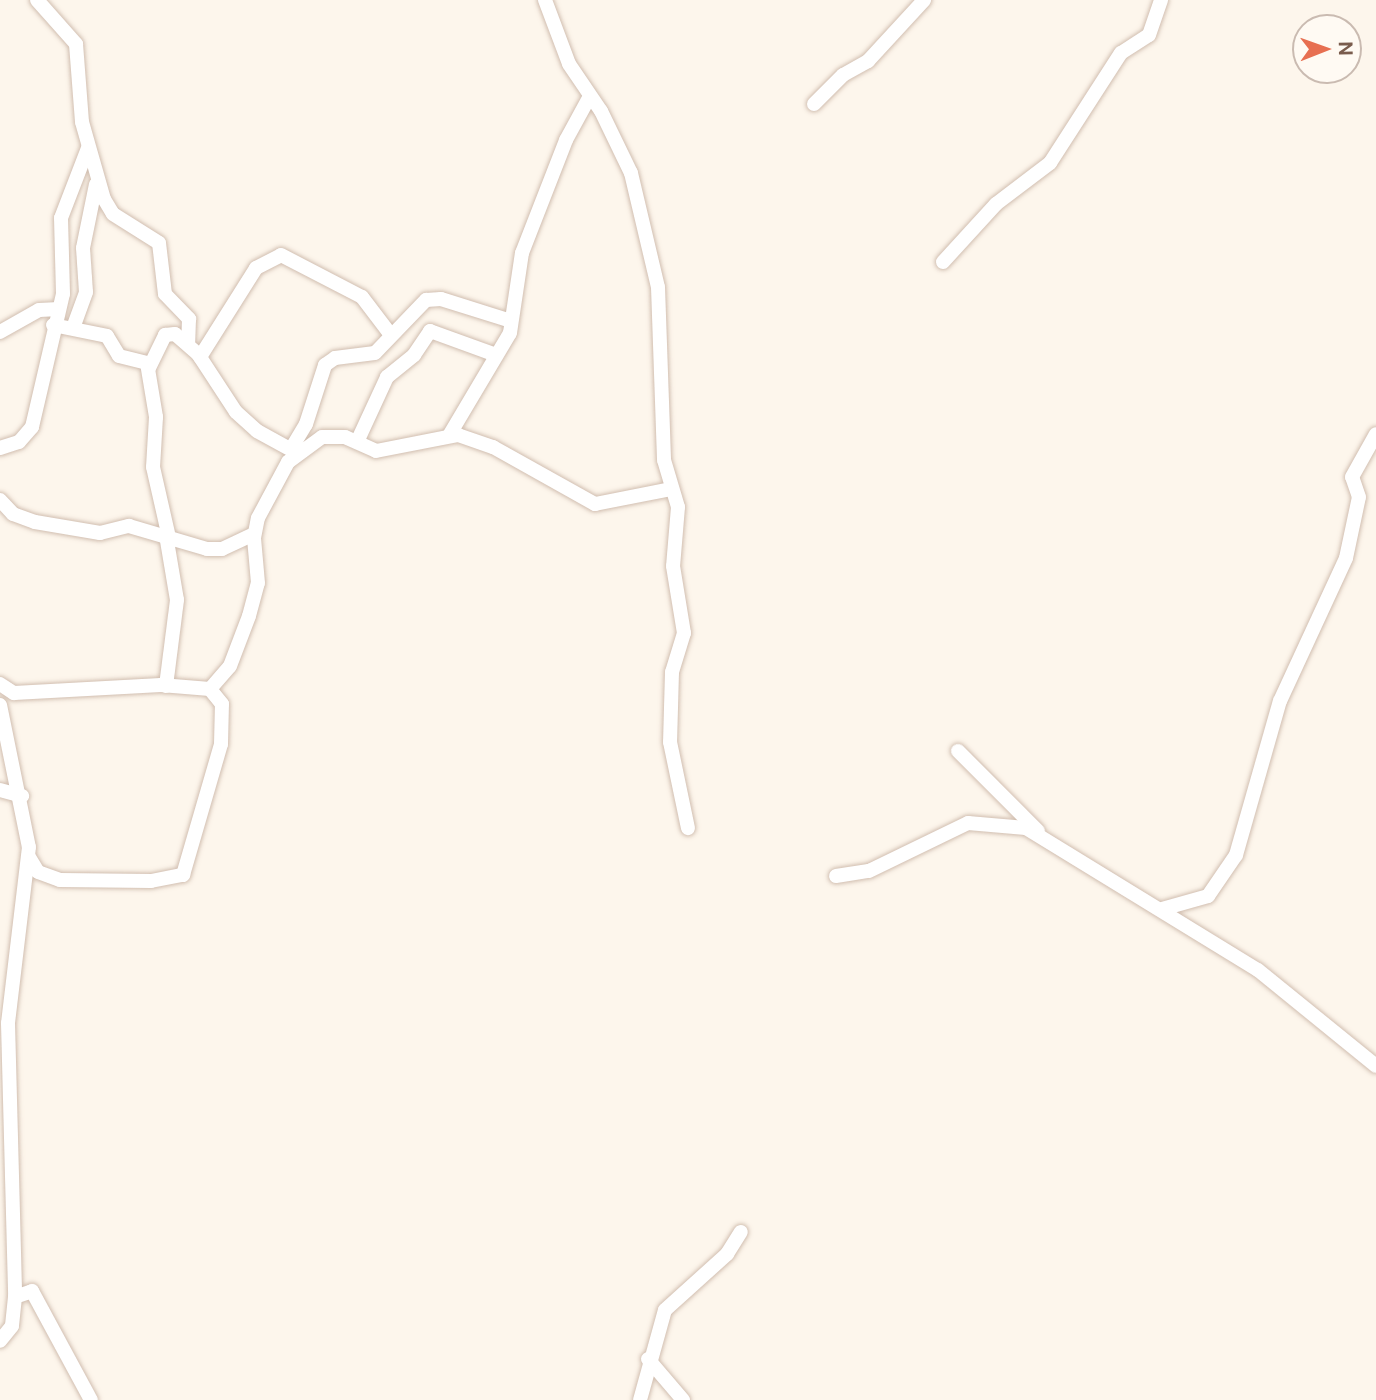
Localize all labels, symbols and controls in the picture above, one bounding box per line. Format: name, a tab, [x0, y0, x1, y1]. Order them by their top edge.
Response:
north arrow	[1292, 14, 1362, 84]
text: N	[1335, 41, 1357, 56]

